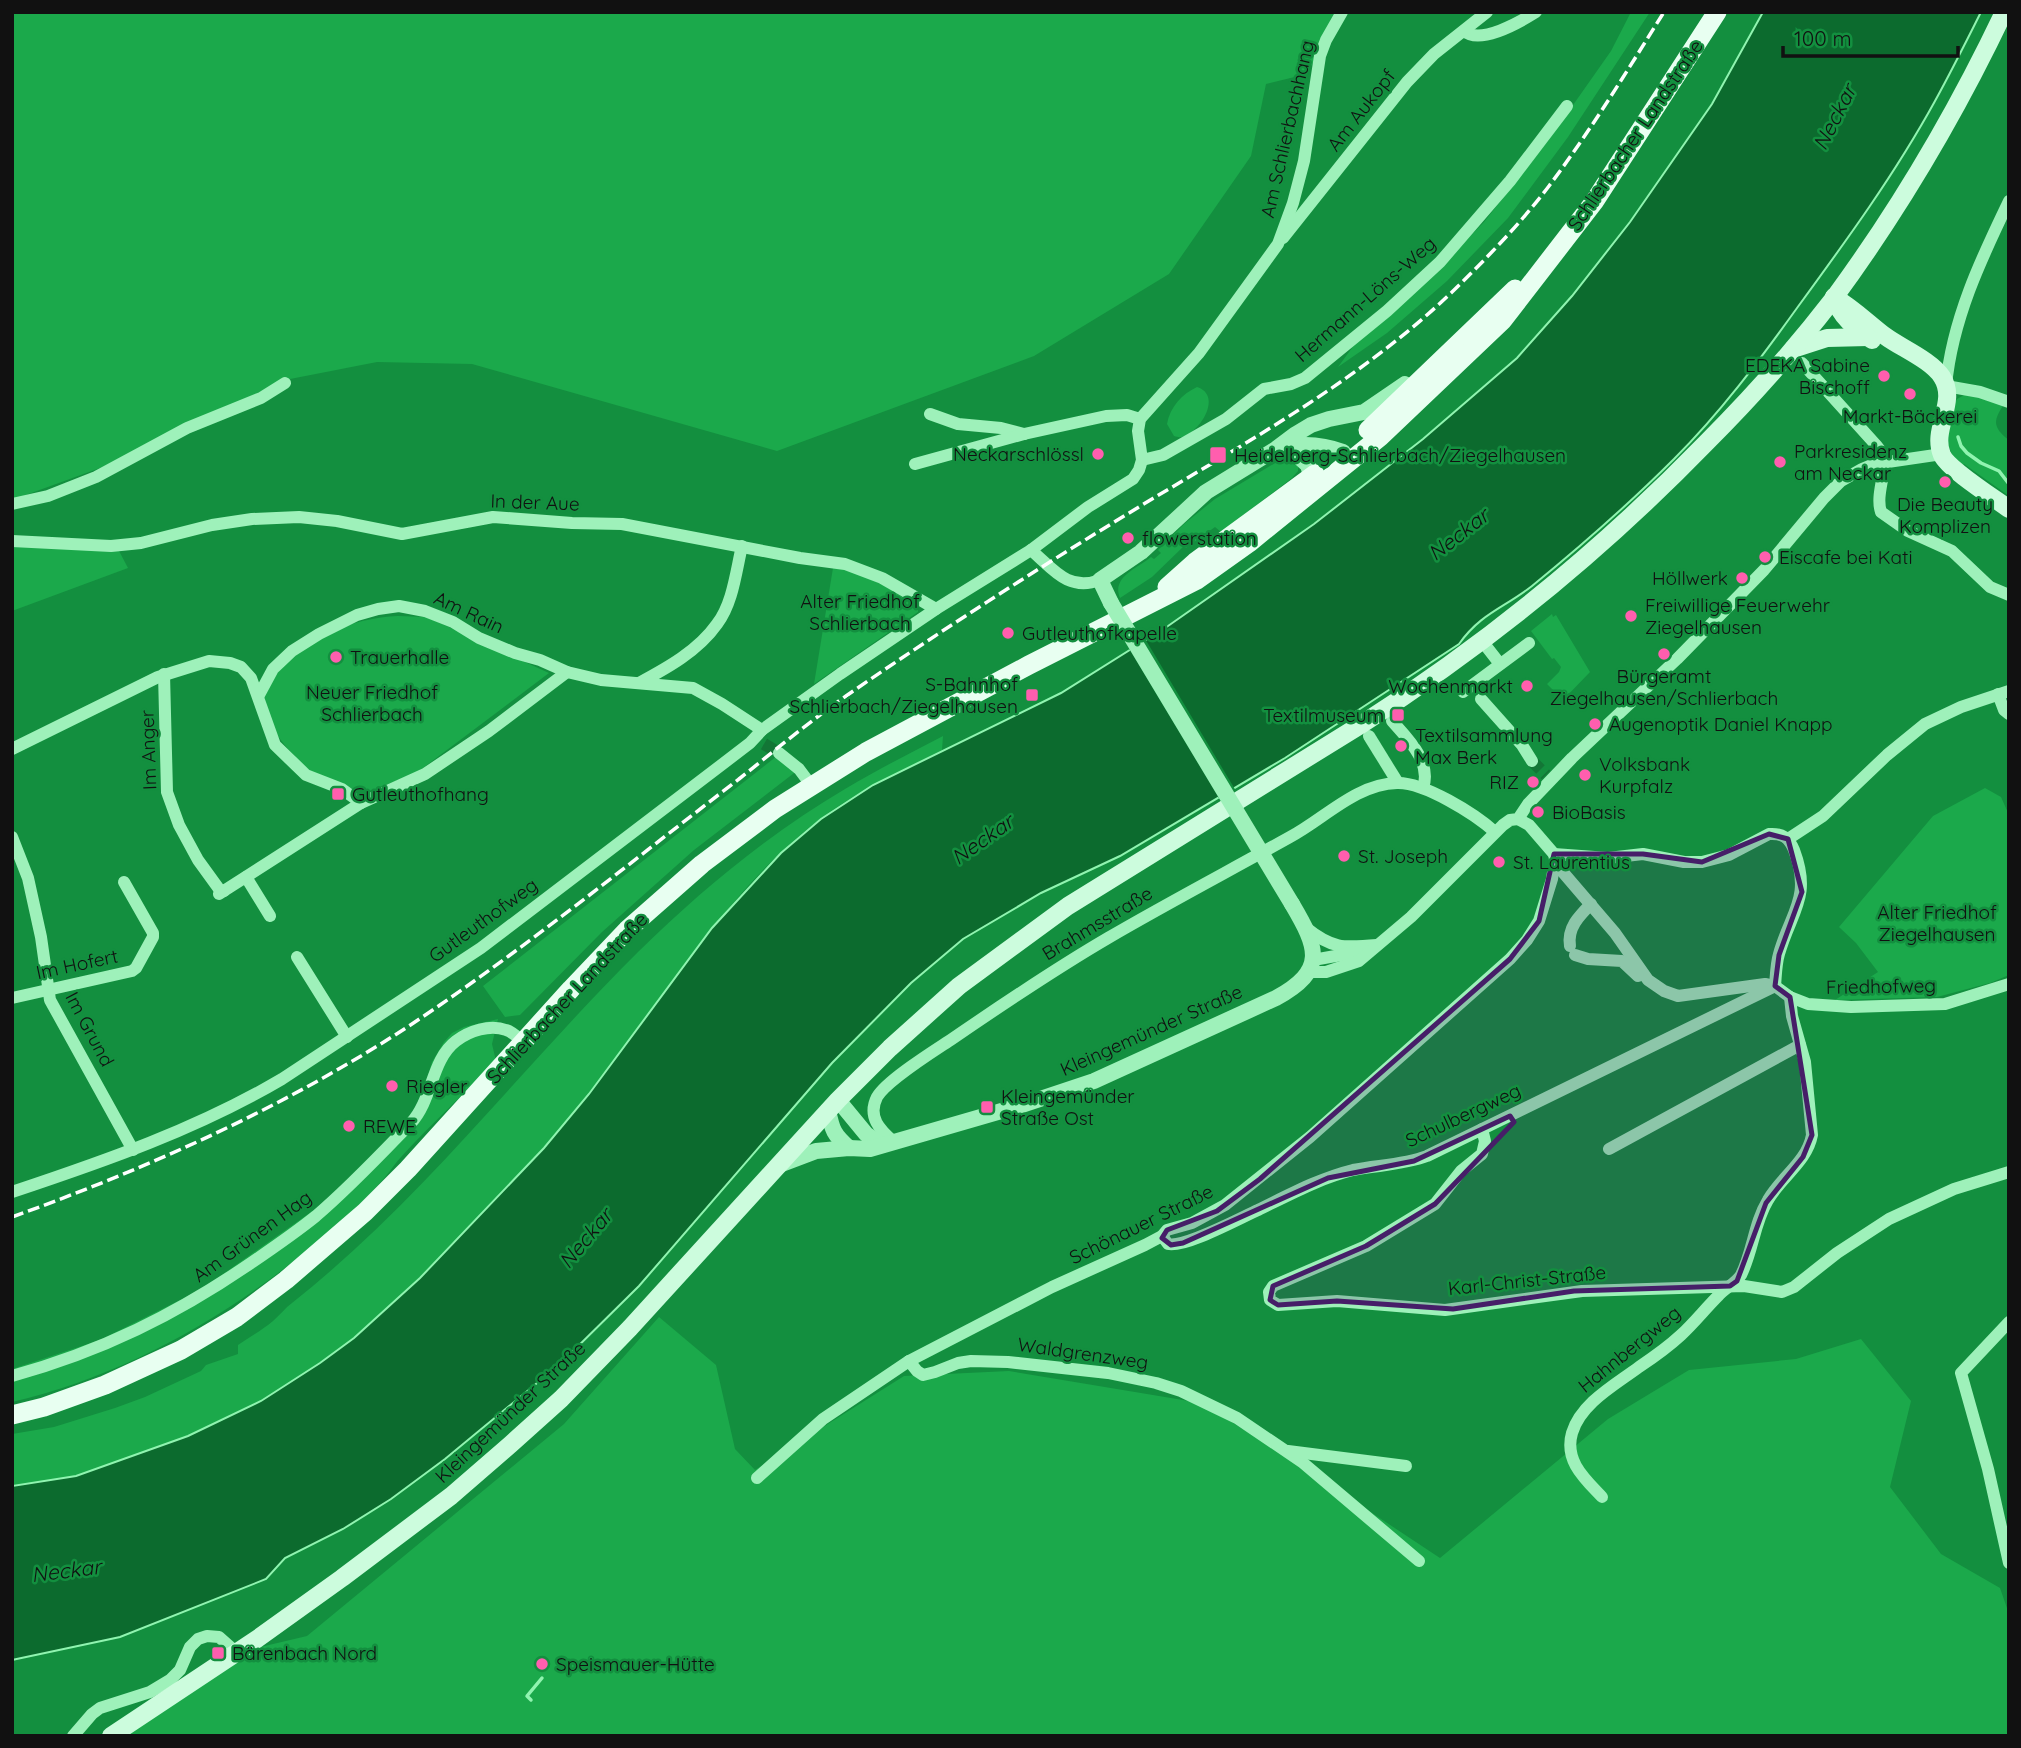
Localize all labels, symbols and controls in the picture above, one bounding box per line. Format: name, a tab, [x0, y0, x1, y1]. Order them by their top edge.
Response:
scale bar	[1783, 14, 1958, 58]
text: 100 m	[1794, 25, 1852, 51]
street label: Schlierbacher Landstraße	[1562, 35, 1708, 235]
street label: Am Schlierbachhang	[1255, 38, 1319, 220]
street label: Am Aukopf	[1322, 64, 1401, 156]
water label: Neckar	[1807, 77, 1863, 154]
street label: Hermann-Löns-Weg	[1289, 231, 1441, 367]
place label: EDEKA Sabine Bischoff	[1745, 353, 1870, 399]
marker: EDEKA Sabine Bischoff	[1876, 368, 1892, 384]
marker: Markt-Bäckerei	[1902, 386, 1918, 402]
place label: Markt-Bäckerei	[1843, 404, 1977, 428]
place label: Parkresidenz am Neckar	[1794, 439, 1907, 485]
place label: Neckarschlössl	[953, 442, 1084, 466]
place label: Heidelberg-Schlierbach/Ziegelhausen	[1234, 443, 1566, 467]
marker: Heidelberg-Schlierbach/Ziegelhausen	[1208, 445, 1228, 465]
marker: Neckarschlössl	[1090, 446, 1106, 462]
marker: Parkresidenz am Neckar	[1772, 454, 1788, 470]
marker: Die Beauty Komplizen	[1937, 474, 1953, 490]
street label: In der Aue	[490, 488, 580, 516]
place label: Die Beauty Komplizen	[1897, 492, 1993, 538]
water label: Neckar	[1422, 500, 1496, 566]
place label: flowerstation	[1142, 526, 1257, 550]
marker: flowerstation	[1120, 530, 1136, 546]
place label: Eiscafe bei Kati	[1779, 545, 1913, 569]
marker: Eiscafe bei Kati	[1757, 549, 1773, 565]
place label: Höllwerk	[1652, 566, 1728, 590]
marker: Höllwerk	[1734, 570, 1750, 586]
street label: Am Rain	[430, 585, 508, 639]
park label: Alter Friedhof Schlierbach	[800, 589, 920, 635]
place label: Freiwillige Feuerwehr Ziegelhausen	[1645, 593, 1831, 639]
marker: Freiwillige Feuerwehr Ziegelhausen	[1623, 608, 1639, 624]
place label: Gutleuthofkapelle	[1022, 621, 1177, 645]
marker: Gutleuthofkapelle	[1000, 625, 1016, 641]
place label: Trauerhalle	[350, 645, 449, 669]
marker: Bürgeramt Ziegelhausen/Schlierbach	[1656, 646, 1672, 662]
marker: Trauerhalle	[328, 649, 344, 665]
place label: Bürgeramt Ziegelhausen/Schlierbach	[1550, 664, 1778, 710]
place label: S-Bahnhof Schlierbach/Ziegelhausen	[790, 672, 1018, 718]
place label: Wochenmarkt	[1388, 674, 1513, 698]
marker: Wochenmarkt	[1519, 678, 1535, 694]
park label: Neuer Friedhof Schlierbach	[306, 680, 438, 726]
marker: S-Bahnhof Schlierbach/Ziegelhausen	[1024, 687, 1040, 703]
place label: Textilmuseum	[1263, 703, 1384, 727]
marker: Textilmuseum	[1390, 707, 1406, 723]
street label: Im Anger	[135, 709, 161, 790]
place label: Augenoptik Daniel Knapp	[1609, 712, 1832, 736]
marker: Augenoptik Daniel Knapp	[1587, 716, 1603, 732]
place label: Textilsammlung Max Berk	[1415, 723, 1553, 769]
marker: Textilsammlung Max Berk	[1393, 738, 1409, 754]
place label: Volksbank Kurpfalz	[1599, 752, 1690, 798]
marker: Volksbank Kurpfalz	[1577, 767, 1593, 783]
place label: RIZ	[1489, 770, 1519, 794]
marker: RIZ	[1525, 774, 1541, 790]
place label: Gutleuthofhang	[352, 782, 489, 806]
marker: Gutleuthofhang	[330, 786, 346, 802]
place label: BioBasis	[1552, 800, 1626, 824]
marker: BioBasis	[1530, 804, 1546, 820]
water label: Neckar	[946, 807, 1021, 870]
place label: St. Joseph	[1358, 844, 1448, 868]
marker: St. Joseph	[1336, 848, 1352, 864]
place label: St. Laurentius	[1513, 850, 1630, 874]
marker: St. Laurentius	[1491, 854, 1507, 870]
street label: Gutleuthofweg	[424, 873, 542, 967]
street label: Brahmsstraße	[1038, 881, 1156, 965]
park label: Alter Friedhof Ziegelhausen	[1877, 900, 1997, 946]
street label: Schlierbacher Landstraße	[481, 908, 653, 1088]
street label: Im Hofert	[34, 944, 120, 984]
street label: Friedhofweg	[1826, 973, 1936, 999]
street label: Kleingemünder Straße	[1056, 979, 1246, 1081]
street label: Im Grund	[60, 988, 120, 1070]
place label: Riegler	[406, 1074, 468, 1098]
marker: Riegler	[384, 1078, 400, 1094]
street label: Schulbergweg	[1402, 1078, 1524, 1152]
place label: Kleingemünder Straße Ost	[1001, 1084, 1135, 1130]
marker: Kleingemünder Straße Ost	[979, 1099, 995, 1115]
place label: REWE	[363, 1114, 416, 1138]
marker: REWE	[341, 1118, 357, 1134]
street label: Schönauer Straße	[1065, 1179, 1217, 1269]
street label: Am Grünen Hag	[188, 1185, 316, 1287]
water label: Neckar	[553, 1201, 619, 1273]
street label: Karl-Christ-Straße	[1447, 1260, 1607, 1300]
street label: Hahnbergweg	[1573, 1300, 1685, 1398]
street label: Waldgrenzweg	[1016, 1332, 1150, 1374]
street label: Kleingemünder Straße	[430, 1336, 590, 1488]
water label: Neckar	[30, 1552, 105, 1587]
place label: Bärenbach Nord	[232, 1641, 377, 1665]
marker: Bärenbach Nord	[210, 1645, 226, 1661]
place label: Speismauer-Hütte	[556, 1652, 715, 1676]
marker: Speismauer-Hütte	[534, 1656, 550, 1672]

